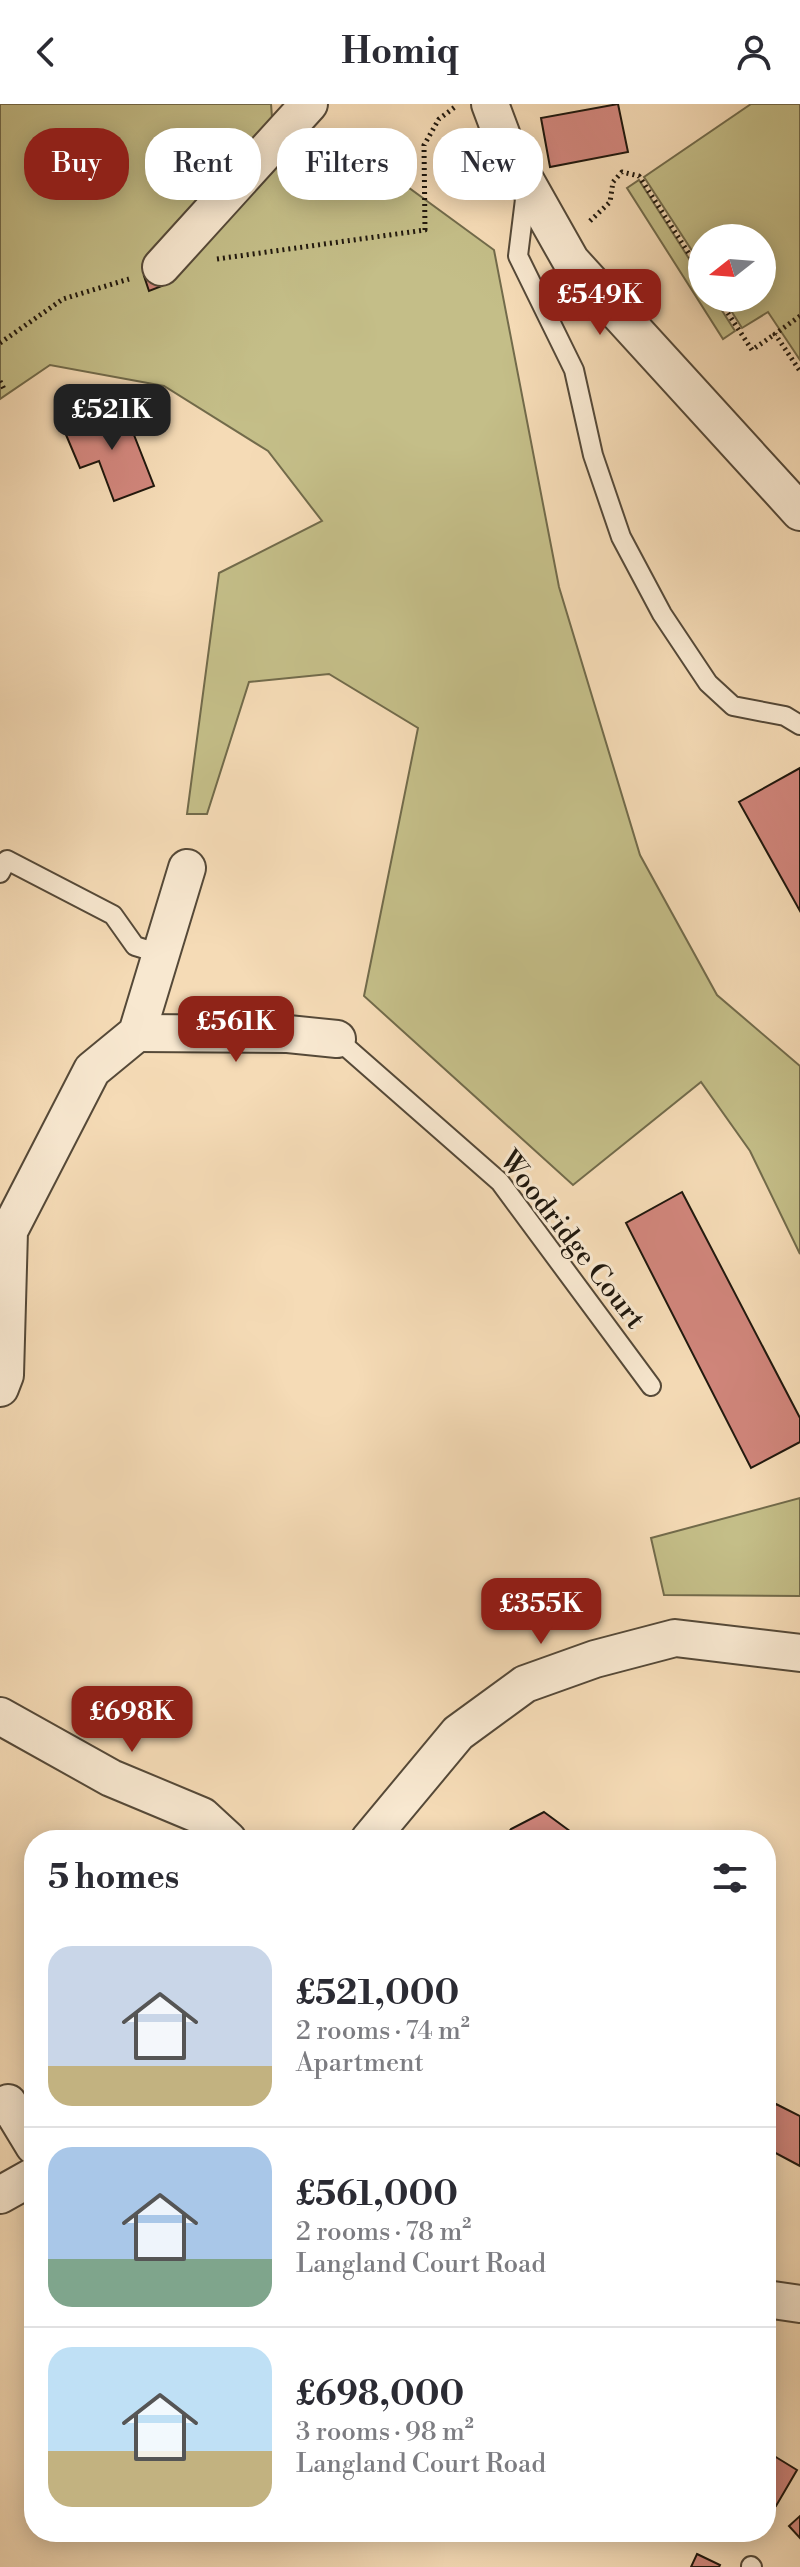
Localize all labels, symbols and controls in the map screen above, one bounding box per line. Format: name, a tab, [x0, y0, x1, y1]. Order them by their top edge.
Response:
icon: back	[24, 30, 68, 74]
text: Homiq	[341, 30, 459, 75]
icon: person	[732, 30, 776, 74]
chip: Buy	[24, 128, 129, 200]
chip: Rent	[145, 128, 261, 200]
chip: Filters	[277, 128, 417, 200]
chip: New	[433, 128, 543, 200]
north arrow	[688, 224, 776, 312]
map controls	[688, 224, 776, 312]
pin: £549K	[544, 269, 656, 337]
text: £549K	[557, 279, 643, 311]
pin: £521K	[56, 384, 168, 452]
text: £521K	[72, 394, 152, 426]
pin: £561K	[180, 996, 292, 1064]
text: £561K	[196, 1006, 276, 1038]
street label: Woodridge Court	[491, 1143, 652, 1336]
pin: £355K	[485, 1578, 597, 1646]
text: £355K	[499, 1588, 583, 1620]
pin: £698K	[76, 1686, 188, 1754]
text: £698K	[90, 1696, 174, 1728]
icon: filters	[708, 1856, 752, 1900]
text: 5 homes	[48, 1857, 179, 1899]
text: £521,000	[296, 1973, 459, 2015]
icon: home	[112, 1978, 208, 2074]
text: 2 rooms · 74 m²	[296, 2015, 470, 2047]
text: Apartment	[296, 2047, 424, 2079]
text: £561,000	[296, 2174, 458, 2216]
icon: home	[112, 2179, 208, 2275]
text: 2 rooms · 78 m²	[296, 2216, 471, 2248]
text: Langland Court Road	[296, 2248, 546, 2280]
text: £698,000	[296, 2374, 464, 2416]
icon: home	[112, 2379, 208, 2475]
text: 3 rooms · 98 m²	[296, 2416, 474, 2448]
text: Langland Court Road	[296, 2448, 546, 2480]

